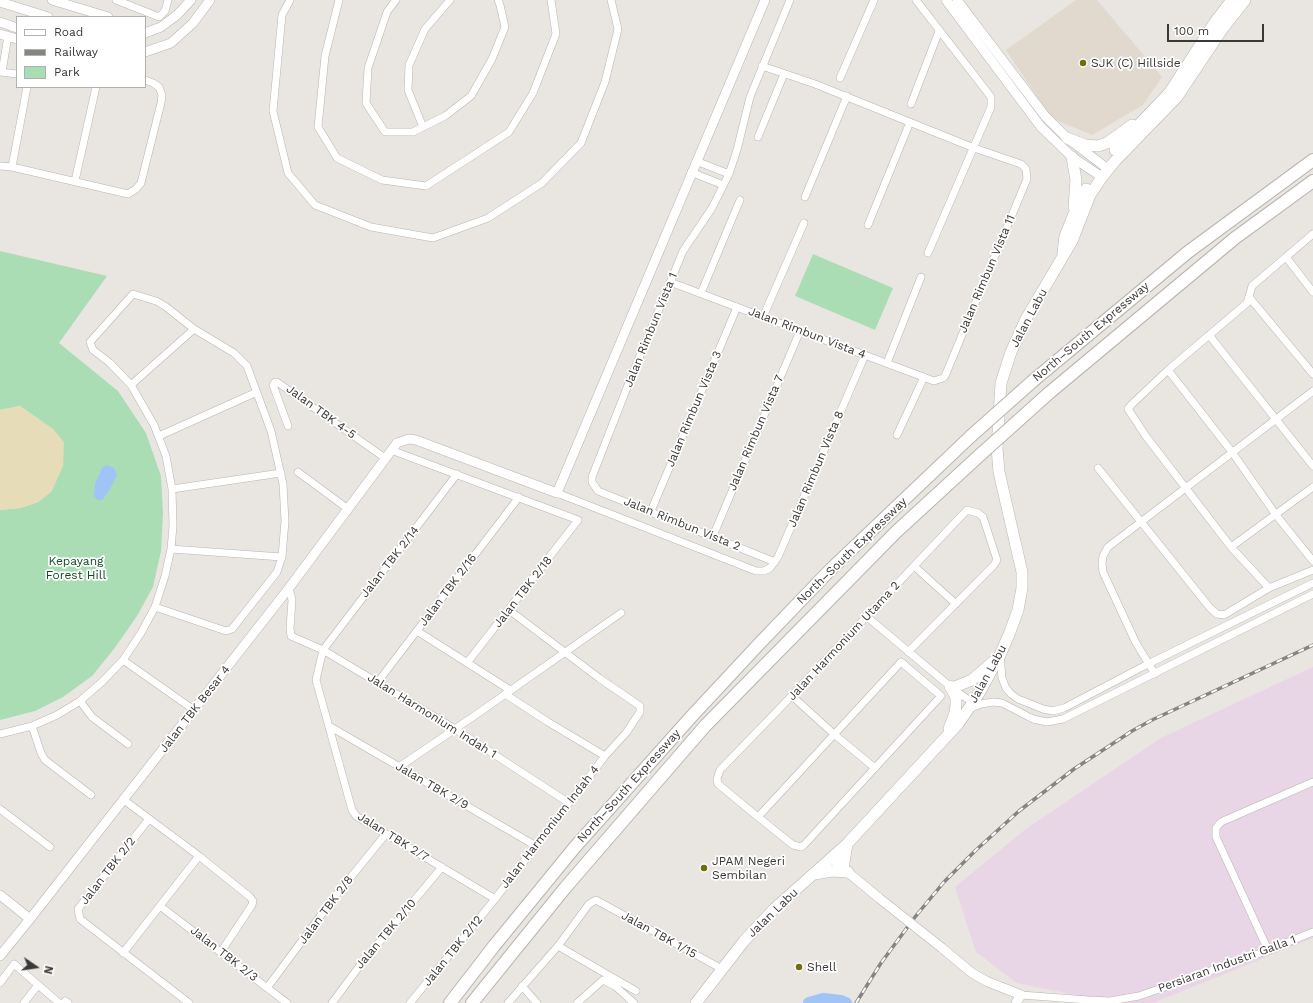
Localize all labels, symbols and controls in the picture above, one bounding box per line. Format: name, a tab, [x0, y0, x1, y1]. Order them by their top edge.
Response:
legend	[16, 16, 146, 88]
scale bar	[1169, 16, 1266, 42]
text: 100 m	[1174, 24, 1209, 38]
text: Road	[54, 25, 83, 39]
text: Railway	[54, 45, 98, 59]
place label: SJK (C) Hillside	[1091, 56, 1181, 70]
marker: SJK (C) Hillside	[1078, 58, 1088, 68]
text: Park	[54, 65, 80, 79]
street label: Jalan Rimbun Vista 11	[956, 213, 1018, 335]
street label: Jalan Rimbun Vista 1	[621, 271, 681, 389]
street label: North–South Expressway	[1030, 279, 1152, 385]
street label: Jalan Labu	[1008, 286, 1050, 350]
street label: Jalan Rimbun Vista 4	[746, 304, 868, 362]
street label: Jalan Rimbun Vista 3	[663, 349, 725, 469]
street label: Jalan Rimbun Vista 7	[725, 373, 787, 493]
street label: Jalan TBK 4-5	[283, 382, 359, 442]
street label: Jalan Rimbun Vista 8	[785, 409, 847, 529]
street label: Jalan Rimbun Vista 2	[622, 494, 742, 554]
street label: North–South Expressway	[794, 495, 910, 607]
street label: Jalan TBK 2/14	[358, 523, 422, 601]
street label: Jalan TBK 2/16	[416, 551, 480, 629]
street label: Jalan TBK 2/18	[491, 553, 555, 631]
park label: Kepayang Forest Hill	[46, 554, 106, 582]
street label: Jalan Harmonium Utama 2	[785, 578, 903, 704]
street label: Jalan Labu	[966, 642, 1010, 706]
street label: Jalan TBK Besar 4	[157, 663, 233, 755]
street label: Jalan Harmonium Indah 1	[365, 670, 499, 762]
street label: North–South Expressway	[574, 726, 684, 846]
street label: Jalan TBK 2/9	[393, 759, 471, 813]
street label: Jalan Harmonium Indah 4	[498, 763, 602, 891]
street label: Jalan TBK 2/7	[355, 809, 431, 865]
street label: Jalan TBK 2/2	[77, 834, 139, 908]
place label: JPAM Negeri Sembilan	[712, 854, 785, 882]
marker: JPAM Negeri Sembilan	[699, 863, 709, 873]
street label: Jalan TBK 2/8	[296, 873, 356, 947]
street label: Jalan Labu	[745, 886, 801, 940]
street label: Jalan TBK 2/10	[353, 896, 419, 972]
street label: Jalan TBK 1/15	[619, 908, 699, 962]
street label: Jalan TBK 2/12	[420, 913, 486, 989]
street label: Jalan TBK 2/3	[187, 923, 261, 985]
street label: Persiaran Industri Galla 1	[1156, 932, 1298, 996]
north arrow	[16, 947, 56, 987]
place label: Shell	[807, 960, 836, 974]
marker: Shell	[794, 962, 804, 972]
text: N	[41, 964, 55, 975]

